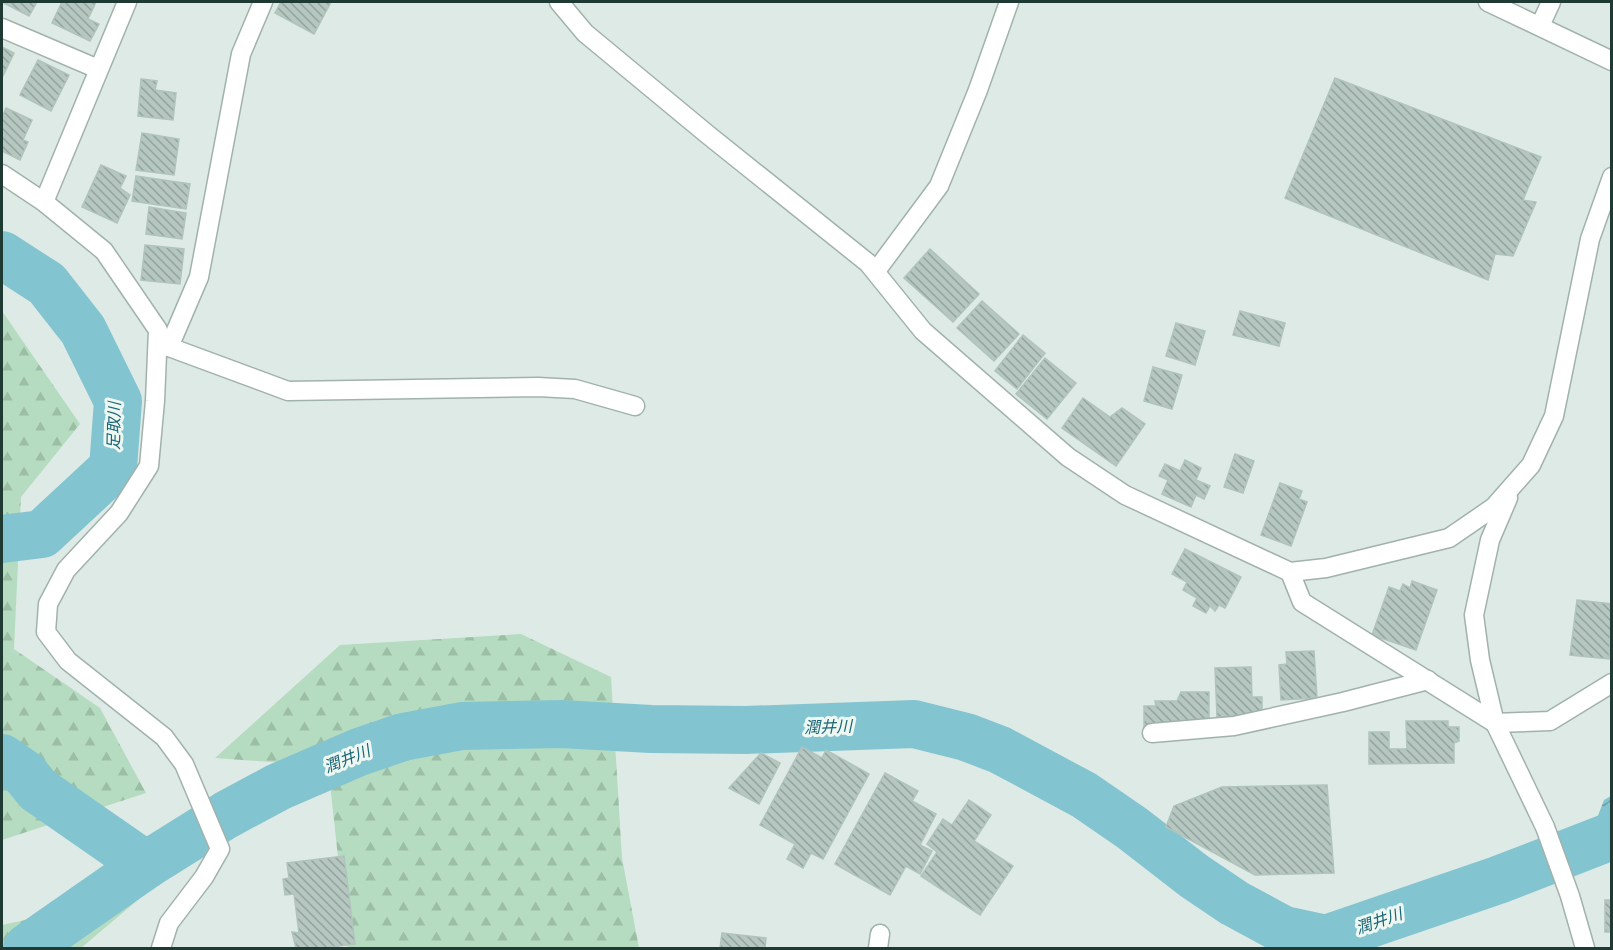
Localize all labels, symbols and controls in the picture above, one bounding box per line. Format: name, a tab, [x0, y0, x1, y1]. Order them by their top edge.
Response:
water label: 足取川	[104, 400, 124, 450]
water label: 潤井川	[804, 717, 854, 737]
water label: 潤井川	[321, 740, 375, 777]
water label: 潤井川	[1353, 904, 1407, 938]

